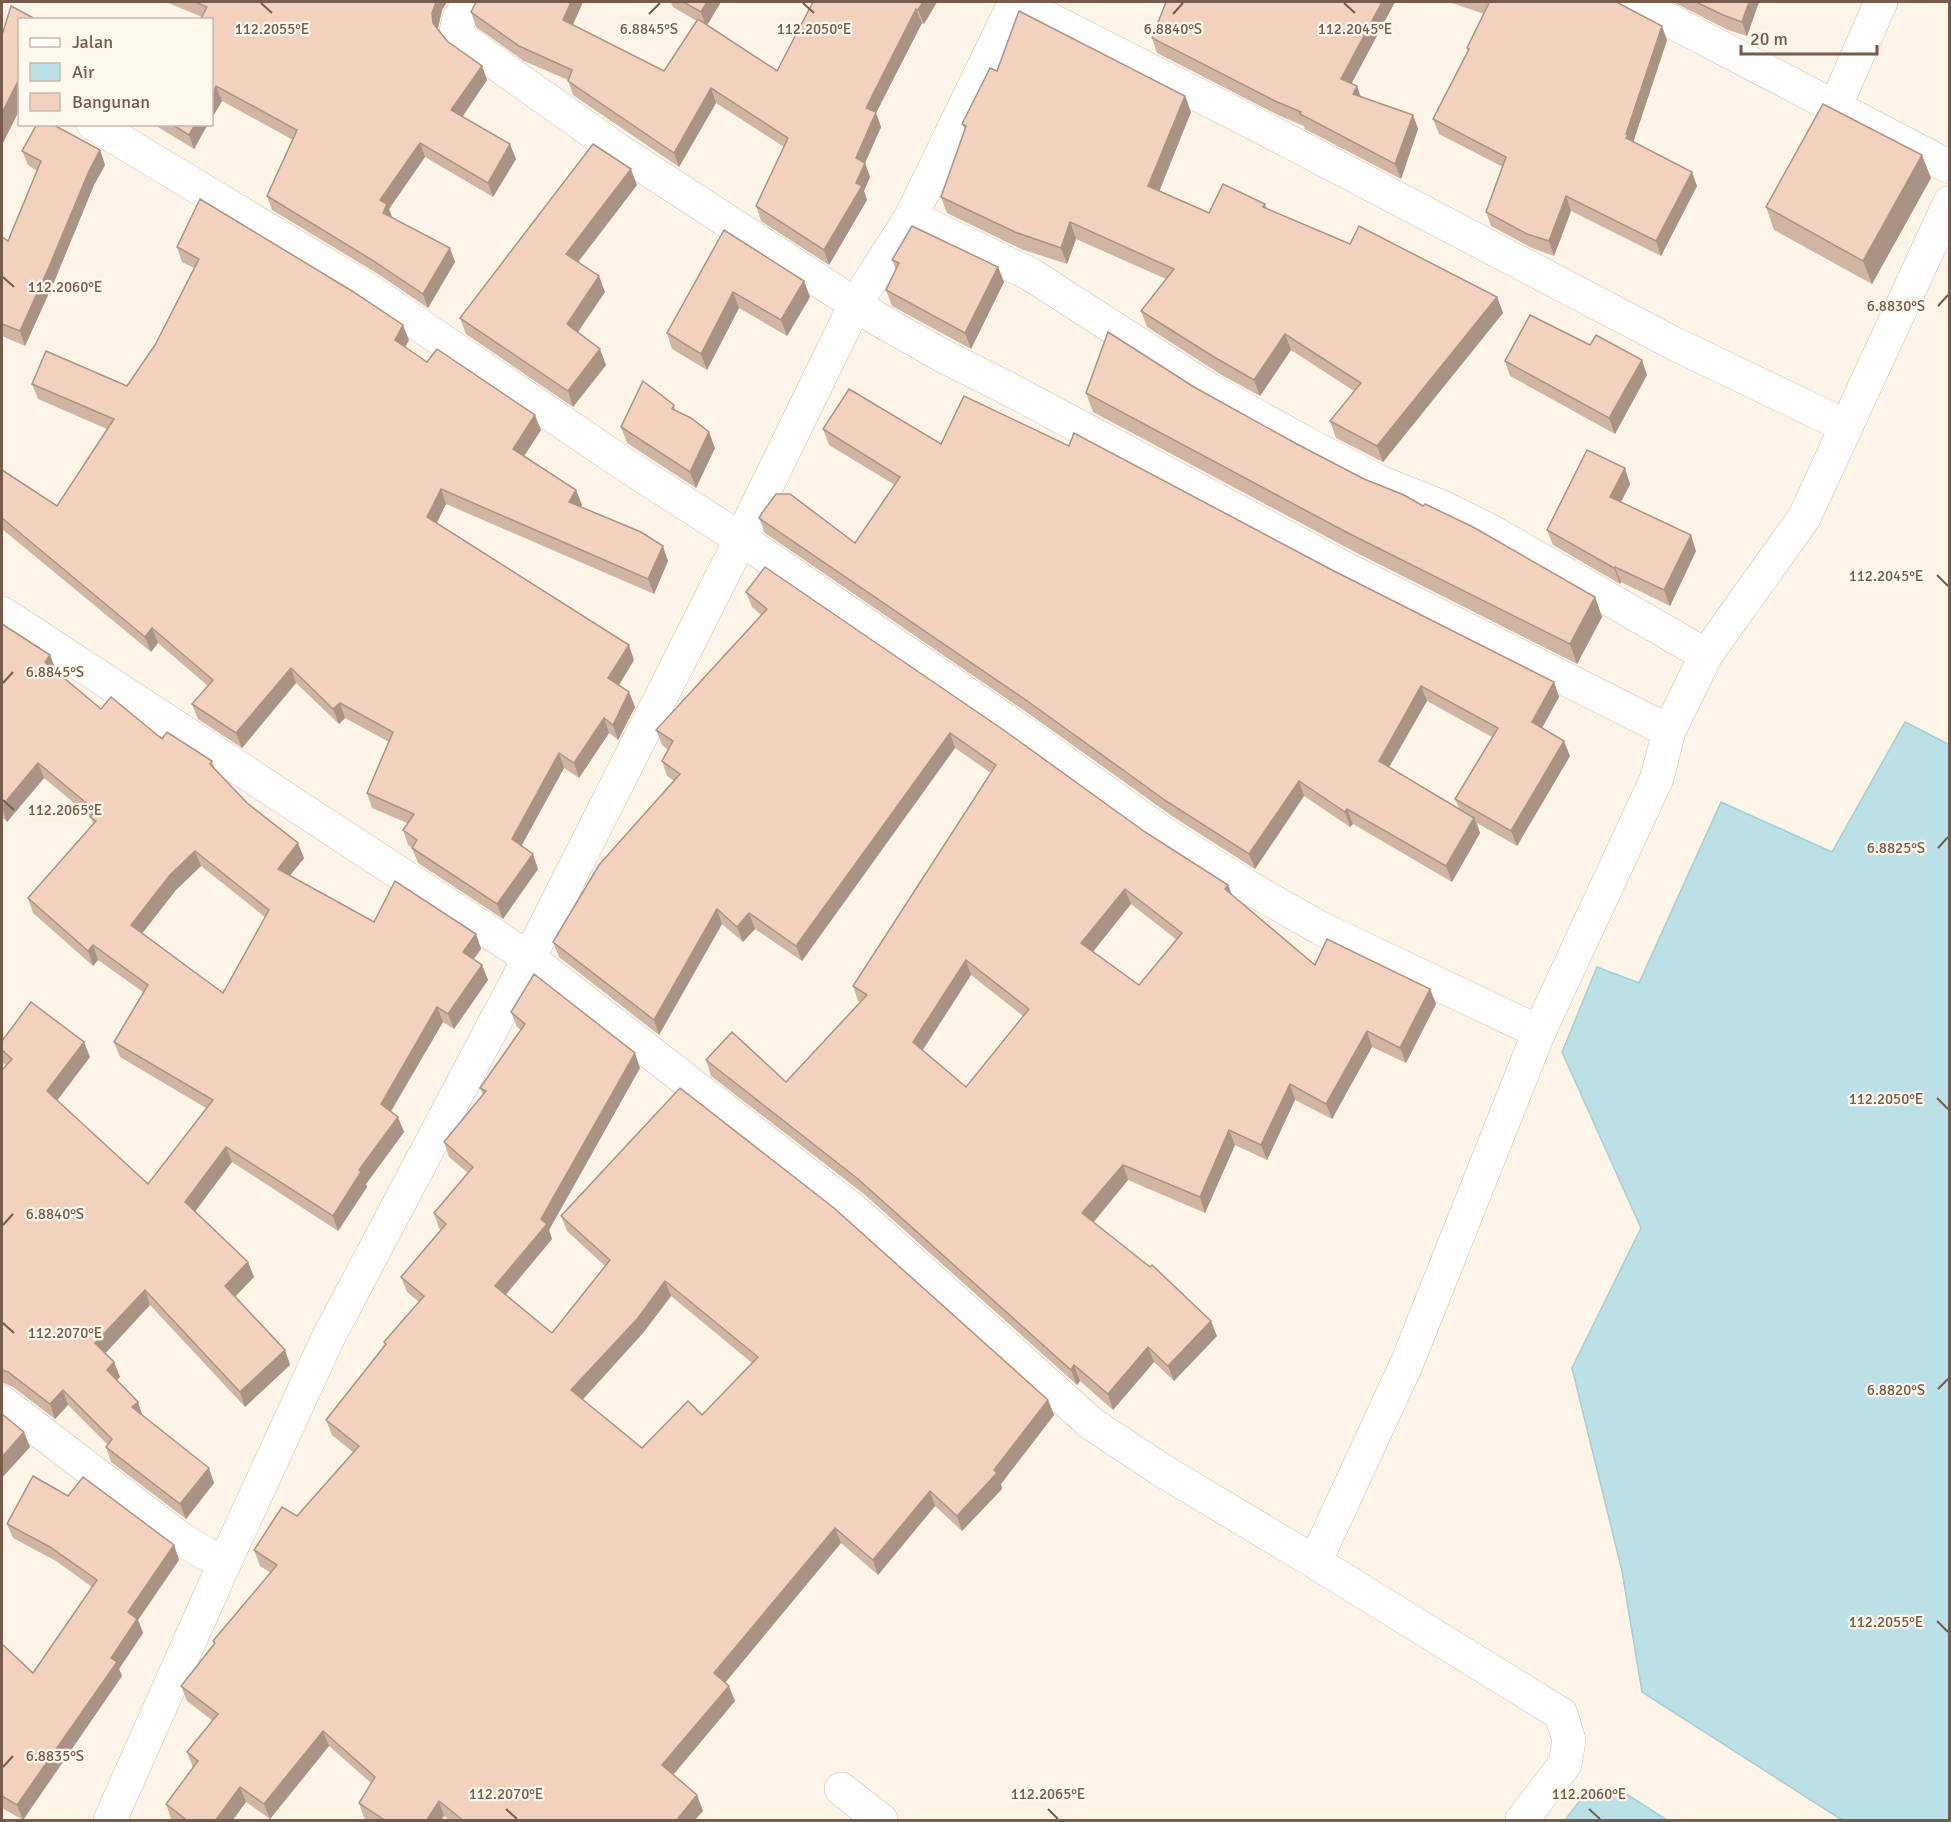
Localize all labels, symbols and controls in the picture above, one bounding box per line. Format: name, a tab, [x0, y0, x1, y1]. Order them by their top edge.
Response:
legend	[18, 18, 213, 126]
scale bar	[1741, 18, 1878, 56]
text: 112.2055°E	[235, 20, 309, 38]
text: 6.8845°S	[620, 20, 678, 38]
text: 112.2050°E	[777, 20, 851, 38]
text: 6.8840°S	[1144, 20, 1202, 38]
text: 112.2045°E	[1318, 20, 1392, 38]
text: 20 m	[1750, 28, 1788, 50]
text: Jalan	[72, 31, 113, 53]
text: Air	[72, 61, 95, 83]
text: Bangunan	[72, 91, 150, 113]
text: 112.2060°E	[28, 278, 102, 296]
text: 6.8830°S	[1867, 297, 1925, 315]
text: 112.2045°E	[1849, 567, 1923, 585]
text: 6.8845°S	[26, 663, 84, 681]
text: 112.2065°E	[28, 801, 102, 819]
text: 6.8825°S	[1867, 839, 1925, 857]
text: 112.2050°E	[1849, 1090, 1923, 1108]
text: 6.8840°S	[26, 1205, 84, 1223]
text: 112.2070°E	[28, 1324, 102, 1342]
text: 6.8820°S	[1867, 1381, 1925, 1399]
text: 112.2055°E	[1849, 1613, 1923, 1631]
text: 6.8835°S	[26, 1747, 84, 1765]
text: 112.2070°E	[469, 1785, 543, 1803]
text: 112.2065°E	[1011, 1785, 1085, 1803]
text: 112.2060°E	[1552, 1785, 1626, 1803]

